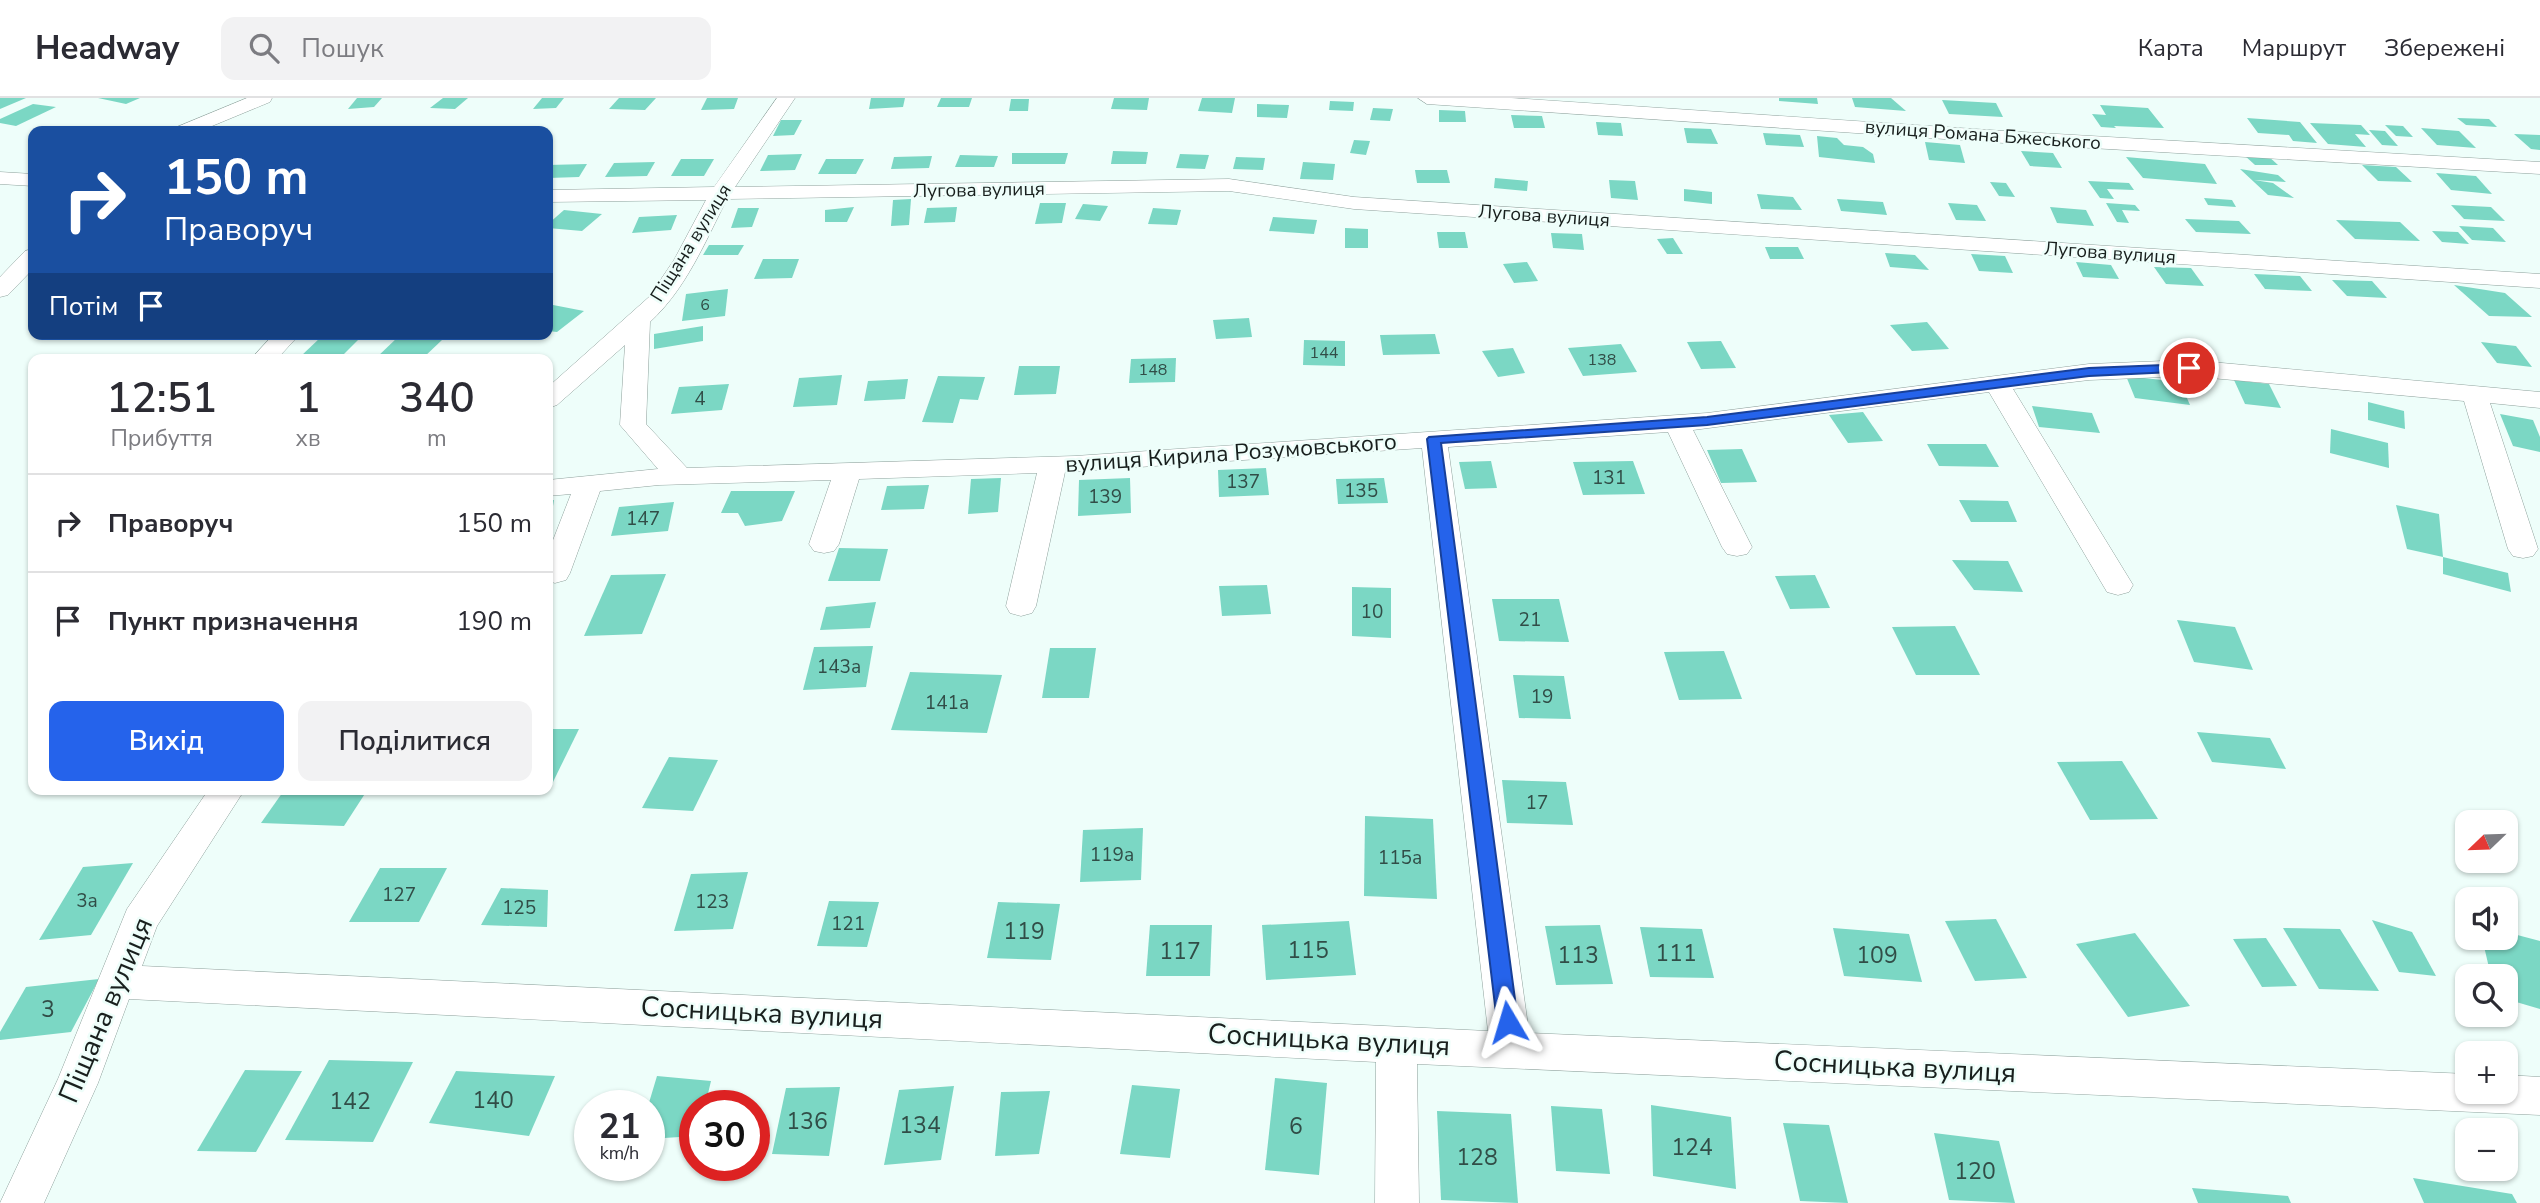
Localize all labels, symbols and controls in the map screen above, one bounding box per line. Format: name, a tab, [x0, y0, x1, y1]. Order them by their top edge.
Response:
search box	[221, 17, 711, 80]
text: Headway	[35, 26, 179, 71]
icon: search	[245, 29, 283, 67]
text: Пошук	[301, 31, 384, 66]
text: Карта	[2138, 32, 2204, 64]
text: Маршрут	[2242, 32, 2346, 64]
text: Збережені	[2384, 32, 2505, 64]
street label: вулиця Романа Бжеського	[1864, 114, 2102, 156]
text: 150 m	[164, 144, 308, 211]
icon: right	[49, 154, 140, 245]
street label: Лугова вулиця	[913, 176, 1045, 204]
street label: Піщана вулиця	[644, 179, 738, 307]
street label: Лугова вулиця	[1477, 198, 1611, 234]
text: Праворуч	[164, 208, 313, 251]
street label: Лугова вулиця	[2043, 235, 2177, 271]
icon: arrive	[132, 287, 170, 325]
text: Потім	[49, 289, 118, 324]
house number: 6	[700, 294, 710, 316]
pin	[2159, 338, 2219, 398]
house number: 144	[1310, 342, 1339, 364]
house number: 138	[1588, 349, 1616, 371]
icon: arrive	[2170, 349, 2208, 387]
house number: 148	[1139, 359, 1167, 381]
text: 12:51	[106, 370, 217, 427]
text: 1	[295, 370, 321, 427]
text: 340	[399, 370, 475, 427]
house number: 4	[694, 386, 706, 412]
text: Прибуття	[110, 423, 213, 454]
text: хв	[296, 423, 321, 454]
text: m	[427, 423, 447, 454]
street label: вулиця Кирила Розумовського	[1064, 426, 1398, 480]
house number: 131	[1592, 465, 1626, 491]
house number: 137	[1226, 469, 1260, 495]
house number: 135	[1344, 478, 1378, 504]
house number: 139	[1088, 484, 1122, 510]
icon: right	[49, 504, 87, 542]
text: Праворуч	[108, 506, 233, 541]
text: 150 m	[456, 506, 532, 541]
house number: 147	[626, 506, 660, 532]
house number: 10	[1361, 599, 1383, 625]
icon: arrive	[49, 602, 87, 640]
text: Пункт призначення	[108, 604, 359, 639]
text: 190 m	[456, 604, 532, 639]
house number: 21	[1519, 607, 1541, 633]
house number: 143а	[817, 654, 861, 680]
house number: 19	[1531, 684, 1553, 710]
house number: 141а	[925, 690, 969, 716]
button: Вихід	[49, 701, 284, 781]
button: Поділитися	[298, 701, 532, 781]
house number: 17	[1526, 790, 1548, 816]
north arrow	[2455, 810, 2518, 873]
map controls	[2455, 810, 2518, 1181]
house number: 119а	[1090, 842, 1134, 868]
house number: 115а	[1378, 845, 1422, 871]
house number: 127	[382, 882, 416, 908]
button: sound	[2455, 887, 2518, 950]
house number: 3а	[76, 888, 98, 914]
house number: 123	[695, 889, 729, 915]
house number: 125	[502, 895, 536, 921]
street label: Піщана вулиця	[50, 911, 162, 1109]
house number: 121	[831, 911, 865, 937]
house number: 119	[1003, 916, 1045, 947]
house number: 115	[1287, 935, 1329, 966]
house number: 117	[1159, 936, 1201, 967]
house number: 111	[1655, 938, 1697, 969]
house number: 113	[1557, 940, 1599, 971]
house number: 109	[1856, 940, 1898, 971]
button: search	[2455, 964, 2518, 1027]
position arrow	[1471, 985, 1545, 1059]
street label: Сосницька вулиця	[640, 988, 884, 1038]
house number: 3	[41, 994, 55, 1025]
street label: Сосницька вулиця	[1207, 1015, 1451, 1065]
button: +	[2455, 1041, 2518, 1104]
street label: Сосницька вулиця	[1773, 1042, 2017, 1092]
house number: 140	[472, 1085, 514, 1116]
house number: 142	[329, 1086, 371, 1117]
speed limit sign: 30	[679, 1090, 770, 1181]
text: 21	[598, 1103, 641, 1150]
house number: 136	[786, 1106, 828, 1137]
house number: 134	[899, 1110, 941, 1141]
house number: 6	[1289, 1111, 1303, 1142]
button: −	[2455, 1118, 2518, 1181]
house number: 124	[1671, 1132, 1713, 1163]
text: km/h	[600, 1141, 639, 1165]
house number: 128	[1456, 1142, 1498, 1173]
house number: 120	[1954, 1156, 1996, 1187]

